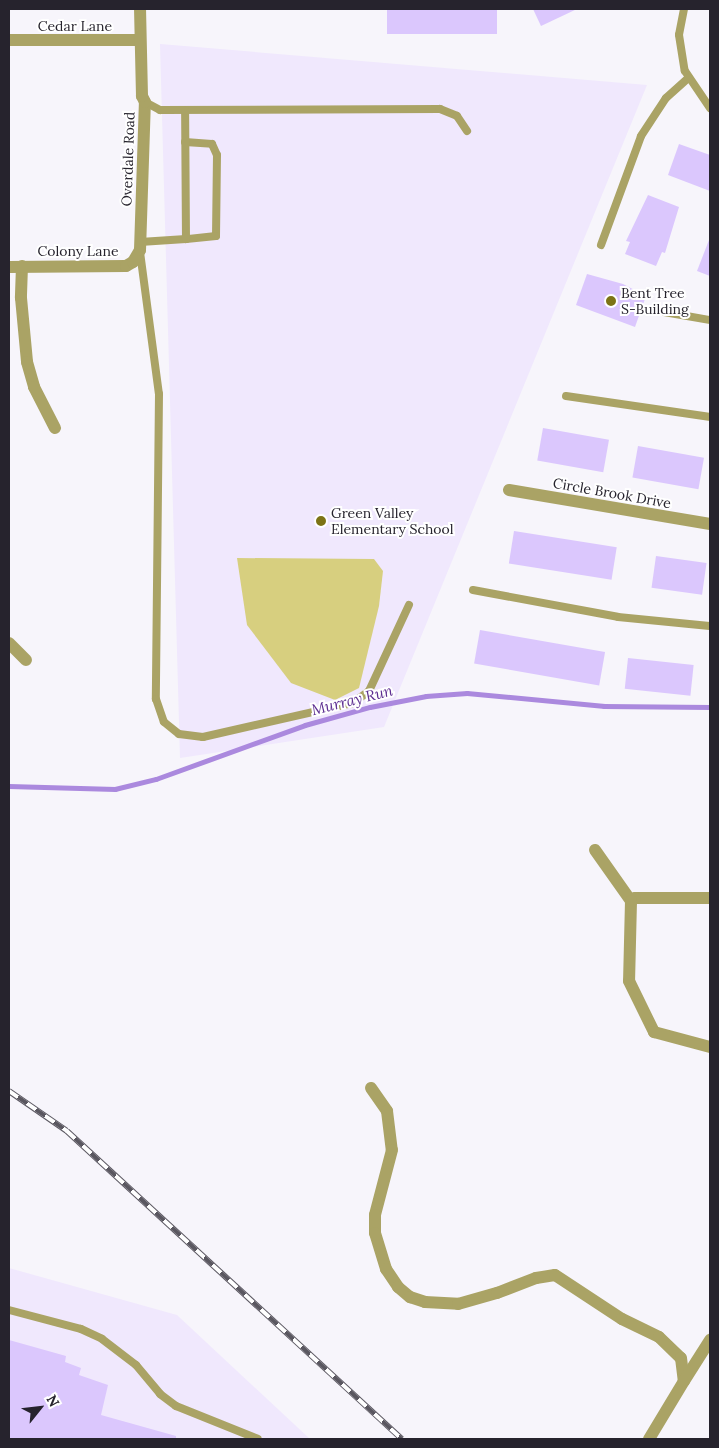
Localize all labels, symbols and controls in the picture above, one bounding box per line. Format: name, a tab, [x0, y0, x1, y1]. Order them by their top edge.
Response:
street label: Cedar Lane	[38, 18, 112, 34]
street label: Overdale Road	[118, 111, 138, 207]
street label: Colony Lane	[37, 243, 119, 259]
place label: Bent Tree S-Building	[621, 285, 689, 318]
marker: Bent Tree S-Building	[605, 295, 617, 307]
street label: Circle Brook Drive	[552, 474, 672, 512]
place label: Green Valley Elementary School	[331, 505, 454, 538]
marker: Green Valley Elementary School	[315, 515, 327, 527]
water label: Murray Run	[309, 681, 395, 719]
north arrow	[15, 1383, 65, 1433]
text: N	[43, 1392, 64, 1410]

